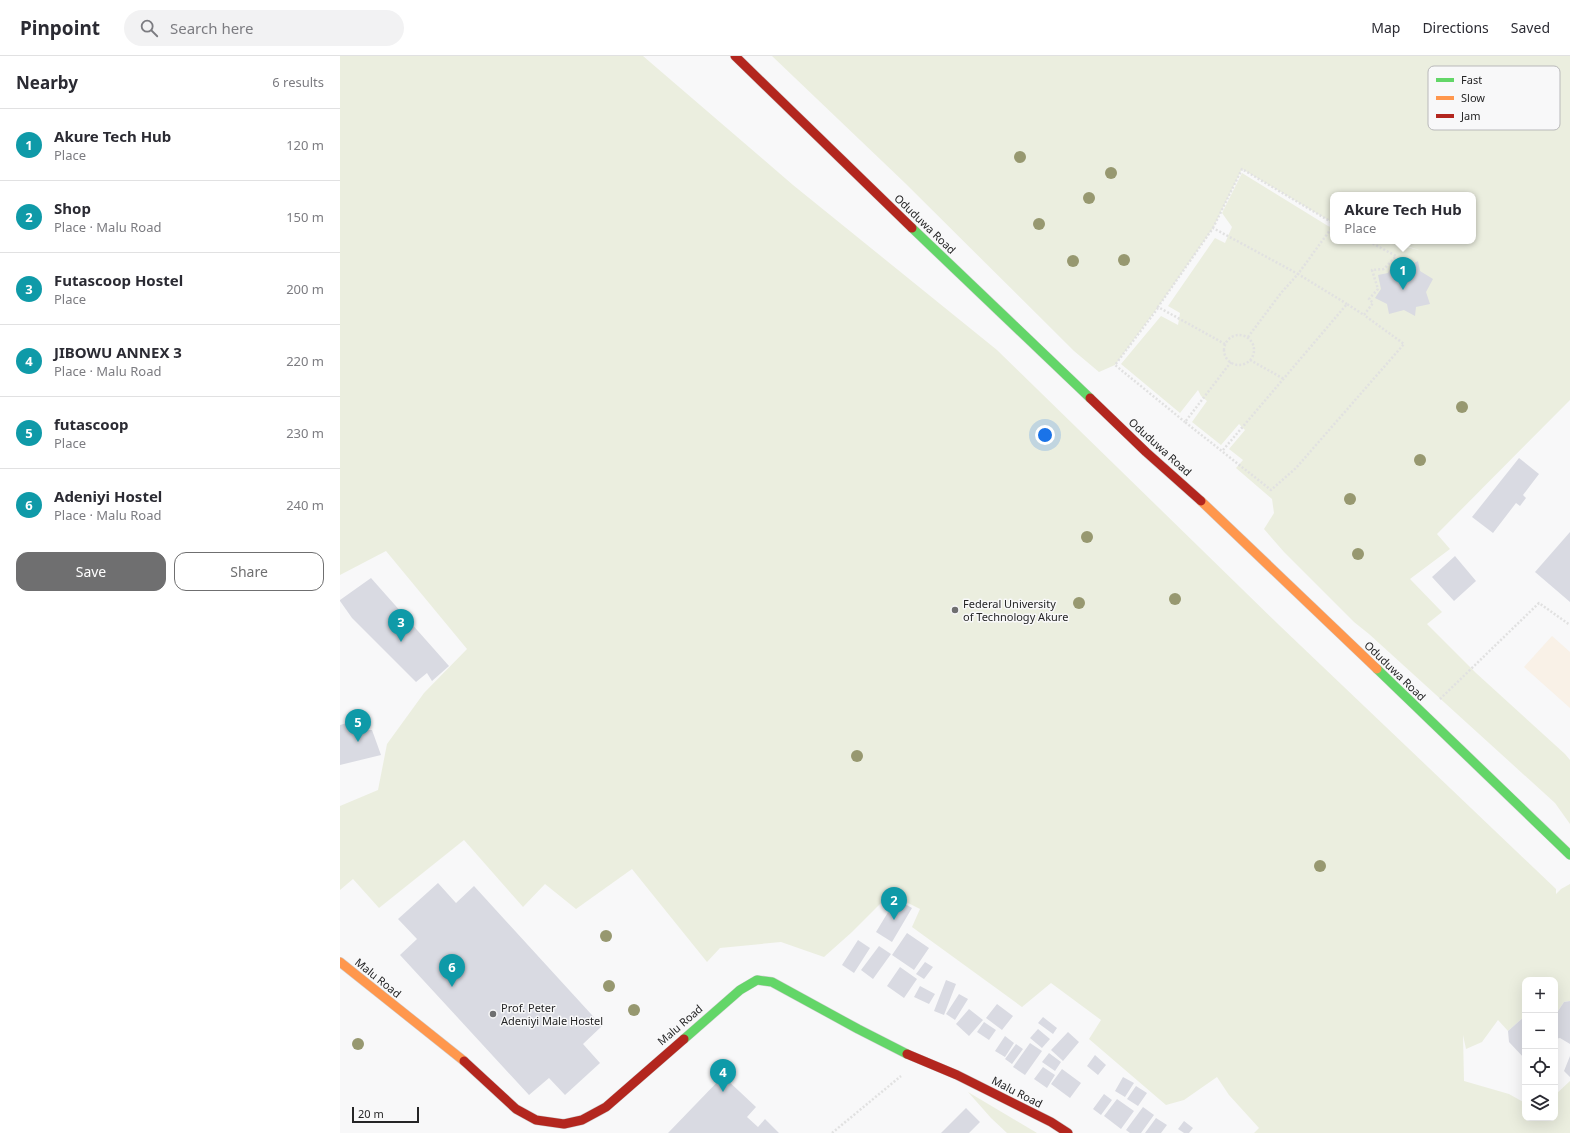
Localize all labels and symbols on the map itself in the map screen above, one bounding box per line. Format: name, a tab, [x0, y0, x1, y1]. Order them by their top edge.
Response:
legend	[1428, 66, 1560, 130]
text: Fast	[1461, 72, 1482, 87]
text: Slow	[1461, 90, 1485, 105]
text: Jam	[1460, 108, 1480, 123]
street label: Oduduwa Road	[891, 191, 959, 257]
pin: 1	[1390, 257, 1416, 290]
street label: Oduduwa Road	[1126, 414, 1195, 479]
your location	[1035, 425, 1055, 445]
place label: Federal University of Technology Akure	[963, 596, 1068, 624]
marker: Federal University of Technology Akure	[950, 605, 960, 615]
pin: 3	[388, 609, 414, 642]
street label: Oduduwa Road	[1361, 638, 1429, 704]
pin: 5	[345, 709, 371, 742]
pin: 2	[881, 887, 907, 920]
street label: Malu Road	[352, 954, 404, 1001]
pin: 6	[439, 954, 465, 987]
place label: Prof. Peter Adeniyi Male Hostel	[501, 1000, 603, 1028]
street label: Malu Road	[654, 1001, 705, 1048]
marker: Prof. Peter Adeniyi Male Hostel	[488, 1009, 498, 1019]
pin: 4	[710, 1059, 736, 1092]
street label: Malu Road	[989, 1072, 1045, 1111]
scale bar	[352, 1105, 419, 1124]

